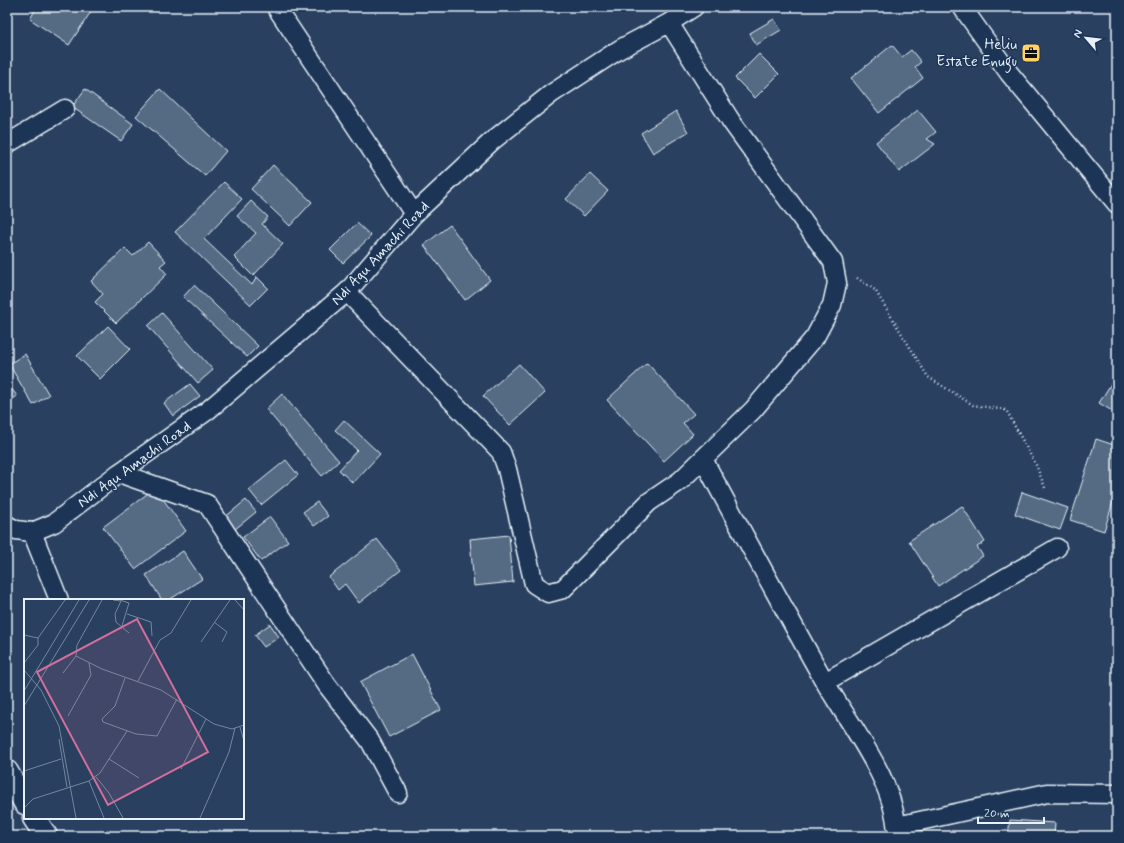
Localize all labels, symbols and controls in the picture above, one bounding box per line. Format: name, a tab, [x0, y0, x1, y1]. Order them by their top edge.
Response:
north arrow	[1066, 18, 1106, 58]
text: N	[1070, 27, 1086, 40]
place label: Heliu Estate Enugu	[936, 35, 1017, 73]
office icon: Heliu Estate Enugu	[1020, 42, 1042, 64]
street label: Ndi Agu Amachi Road	[327, 197, 434, 310]
street label: Ndi Agu Amachi Road	[74, 417, 195, 513]
inset map	[24, 599, 244, 819]
scale bar	[978, 799, 1044, 825]
text: 20 m	[984, 806, 1010, 822]

